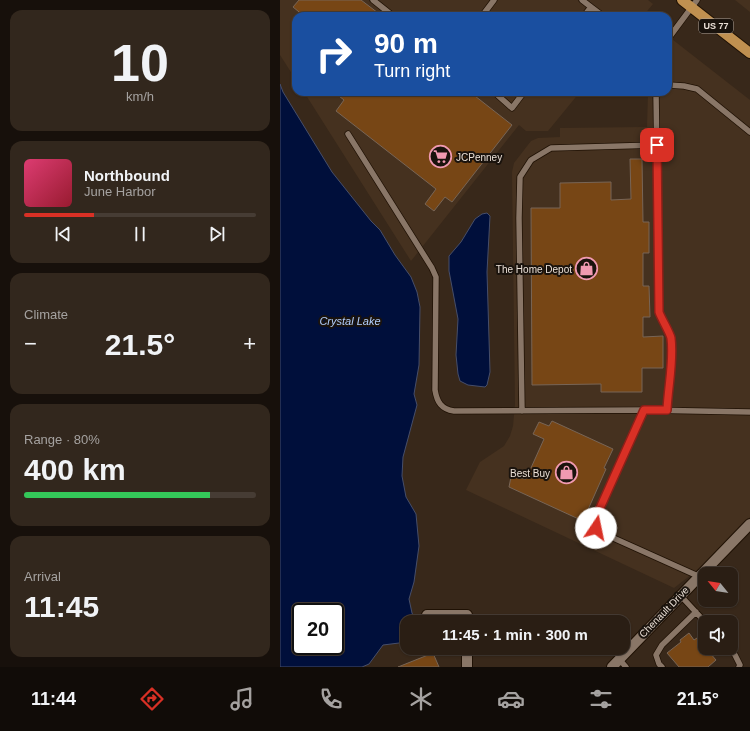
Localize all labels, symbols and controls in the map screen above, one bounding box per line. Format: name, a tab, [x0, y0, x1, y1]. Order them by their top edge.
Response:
road number: US 77	[699, 19, 733, 33]
icon: right	[308, 28, 360, 80]
text: 90 m	[374, 28, 438, 59]
text: 10	[111, 34, 169, 92]
text: Turn right	[374, 61, 450, 81]
text: km/h	[126, 89, 154, 104]
pin	[640, 128, 674, 162]
icon: arrive	[646, 134, 668, 156]
supermarket icon: JCPenney	[428, 144, 454, 170]
place label: JCPenney	[456, 152, 502, 163]
text: Northbound	[84, 167, 170, 184]
text: June Harbor	[84, 184, 156, 199]
icon: previous	[52, 223, 74, 245]
icon: pause	[129, 223, 151, 245]
icon: next	[206, 223, 228, 245]
shop icon: The Home Depot	[574, 256, 600, 282]
place label: The Home Depot	[496, 264, 572, 275]
text: Climate	[24, 307, 68, 322]
water label: Crystal Lake	[319, 315, 381, 327]
text: 21.5°	[105, 328, 175, 361]
text: −	[24, 331, 37, 356]
text: +	[243, 331, 256, 356]
text: Range · 80%	[24, 432, 100, 447]
text: 400 km	[24, 453, 126, 486]
shop icon: Best Buy	[553, 460, 579, 486]
place label: Best Buy	[510, 468, 550, 479]
position arrow	[575, 507, 617, 549]
north arrow	[698, 567, 738, 607]
map controls	[698, 567, 738, 655]
text: Arrival	[24, 569, 61, 584]
street label: Chenault Drive	[637, 584, 691, 640]
text: 11:45	[24, 590, 99, 623]
speed limit sign: 20	[292, 603, 344, 655]
button: sound	[698, 615, 738, 655]
text: 11:45 · 1 min · 300 m	[442, 626, 588, 643]
icon: directions	[138, 685, 166, 713]
icon: music	[228, 685, 256, 713]
icon: phone	[317, 685, 345, 713]
icon: climate	[407, 685, 435, 713]
icon: car	[497, 685, 525, 713]
icon: filters	[587, 685, 615, 713]
text: 11:44	[31, 689, 76, 709]
text: 21.5°	[677, 689, 719, 709]

